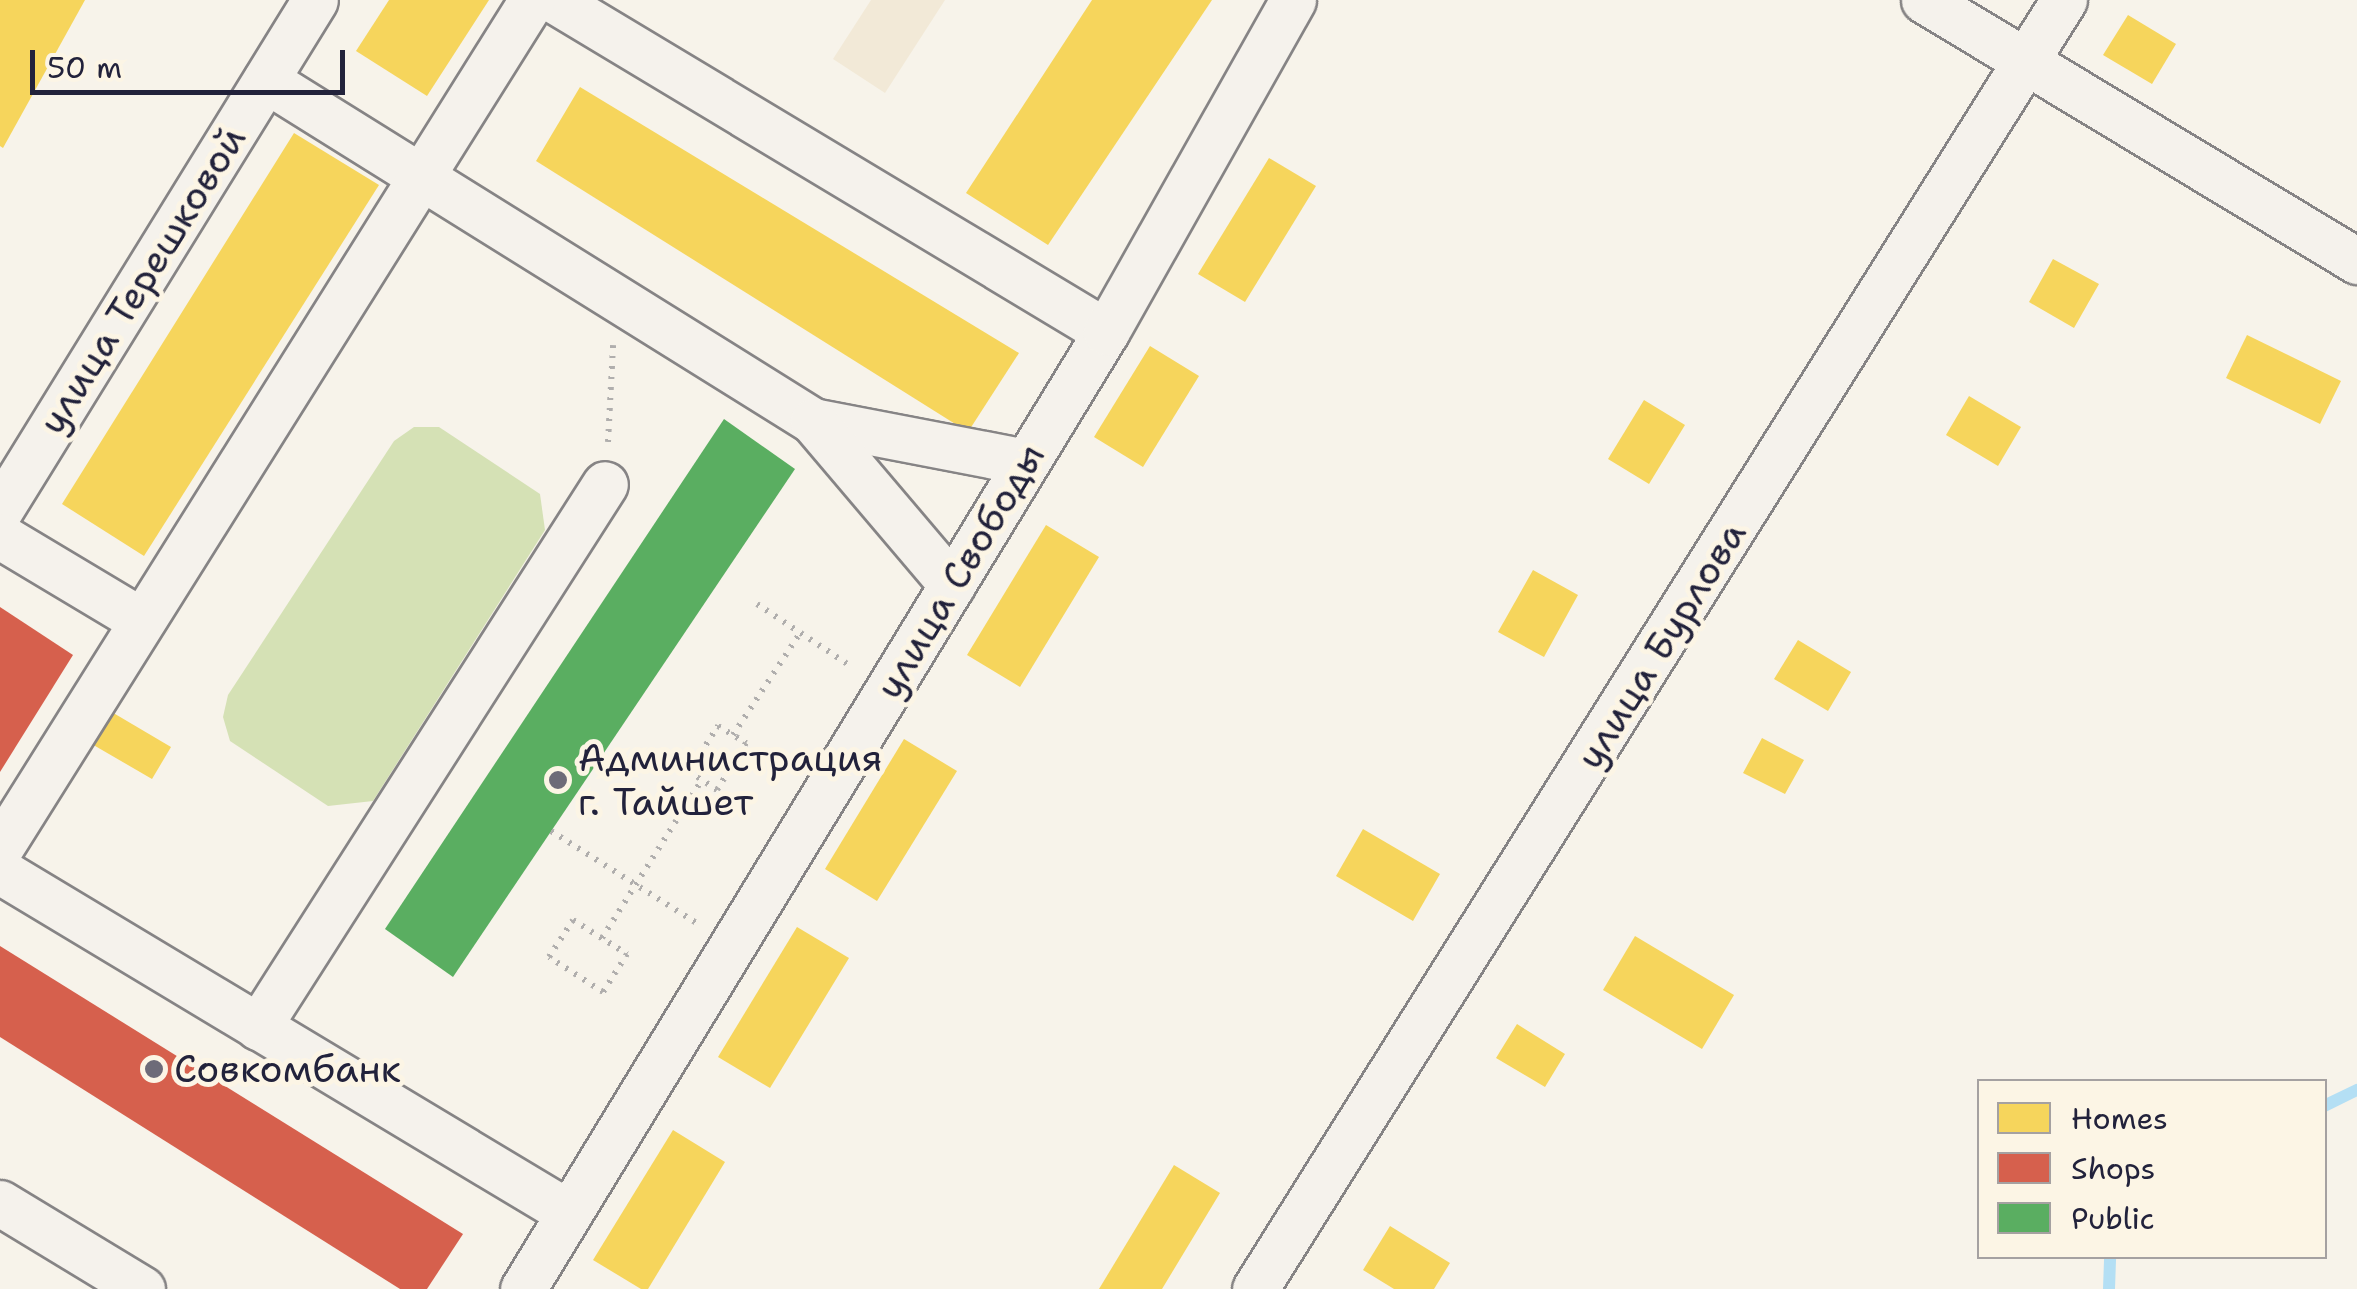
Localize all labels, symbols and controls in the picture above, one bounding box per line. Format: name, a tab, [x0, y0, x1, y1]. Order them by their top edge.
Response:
scale bar	[35, 30, 350, 92]
text: 50 m	[47, 47, 122, 88]
street label: улица Терешковой	[29, 118, 255, 442]
street label: улица Свободы	[866, 435, 1054, 707]
street label: улица Бурлова	[1567, 513, 1755, 777]
place label: Администрация г. Тайшет	[578, 735, 883, 824]
marker: Администрация г. Тайшет	[547, 769, 569, 791]
place label: Совкомбанк	[174, 1046, 401, 1092]
marker: Совкомбанк	[143, 1058, 165, 1080]
legend	[1977, 1079, 2327, 1259]
text: Homes	[2071, 1098, 2168, 1139]
text: Shops	[2071, 1148, 2155, 1189]
text: Public	[2071, 1198, 2155, 1239]

